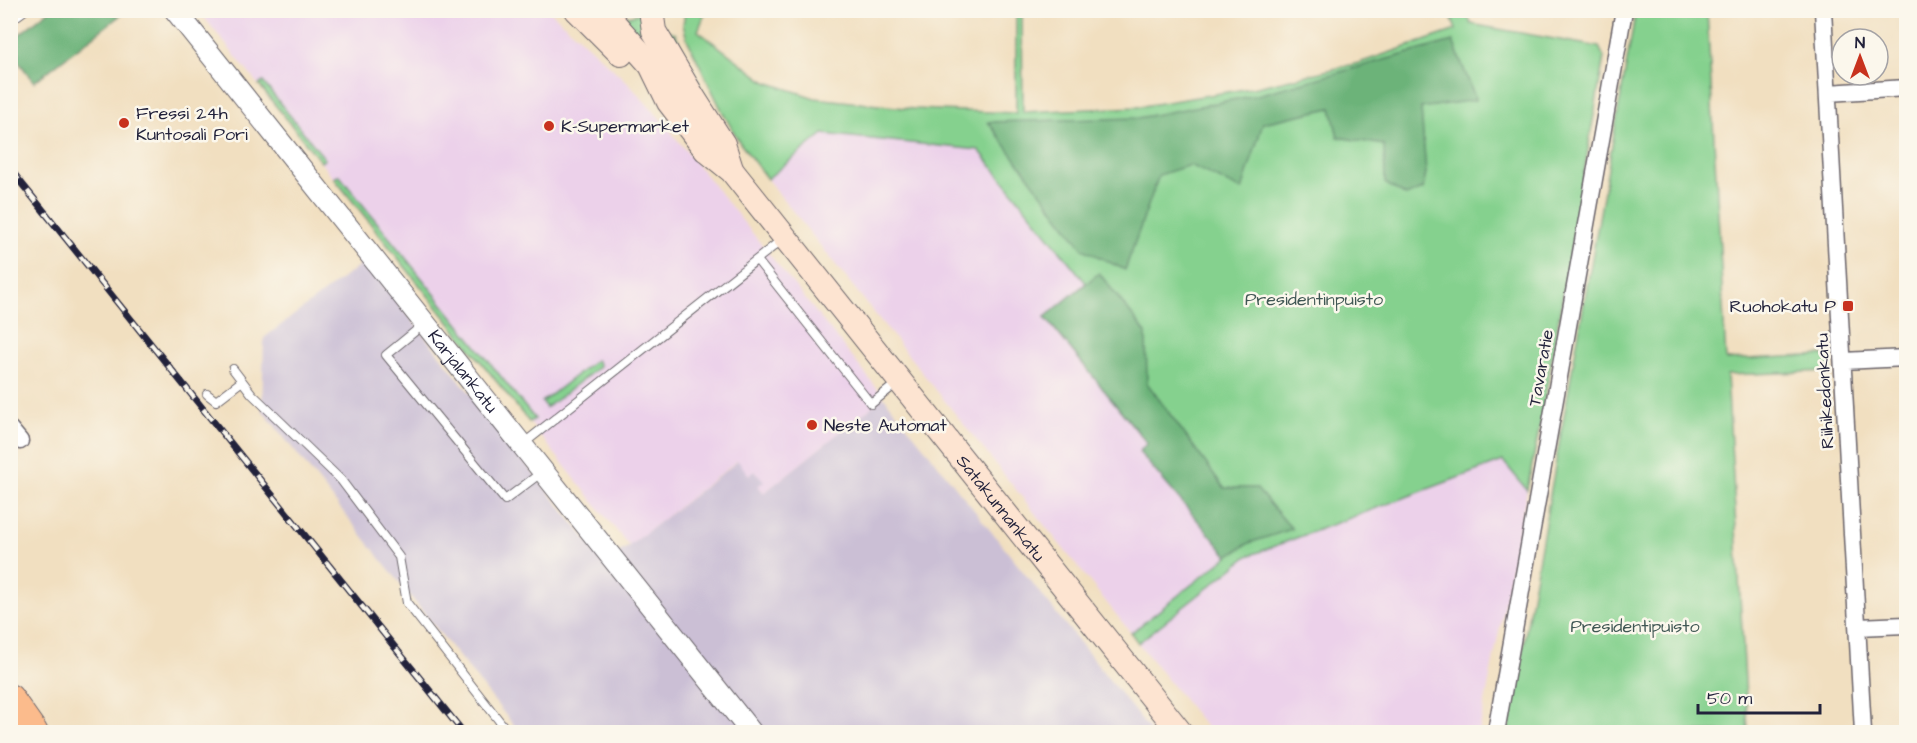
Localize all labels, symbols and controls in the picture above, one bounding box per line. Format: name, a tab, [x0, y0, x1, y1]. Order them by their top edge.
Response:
north arrow	[1830, 27, 1890, 87]
text: N	[1855, 32, 1865, 54]
place label: Fressi 24h Kuntosali Pori	[136, 101, 248, 147]
place label: K-Supermarket	[561, 114, 690, 139]
marker: Fressi 24h Kuntosali Pori	[117, 116, 131, 130]
marker: K-Supermarket	[542, 119, 556, 133]
park label: Presidentinpuisto	[1245, 287, 1383, 312]
place label: Ruohokatu P	[1730, 294, 1837, 319]
marker: Ruohokatu P	[1841, 299, 1855, 313]
street label: Karjalankatu	[422, 324, 504, 418]
street label: Tavaratie	[1522, 327, 1560, 408]
street label: Riihikedonkatu	[1809, 333, 1841, 449]
place label: Neste Automat	[824, 413, 948, 438]
marker: Neste Automat	[805, 418, 819, 432]
street label: Satakunnankatu	[951, 449, 1051, 567]
park label: Presidentipuisto	[1570, 614, 1700, 639]
scale bar	[1698, 677, 1820, 715]
text: 50 m	[1707, 686, 1752, 711]

